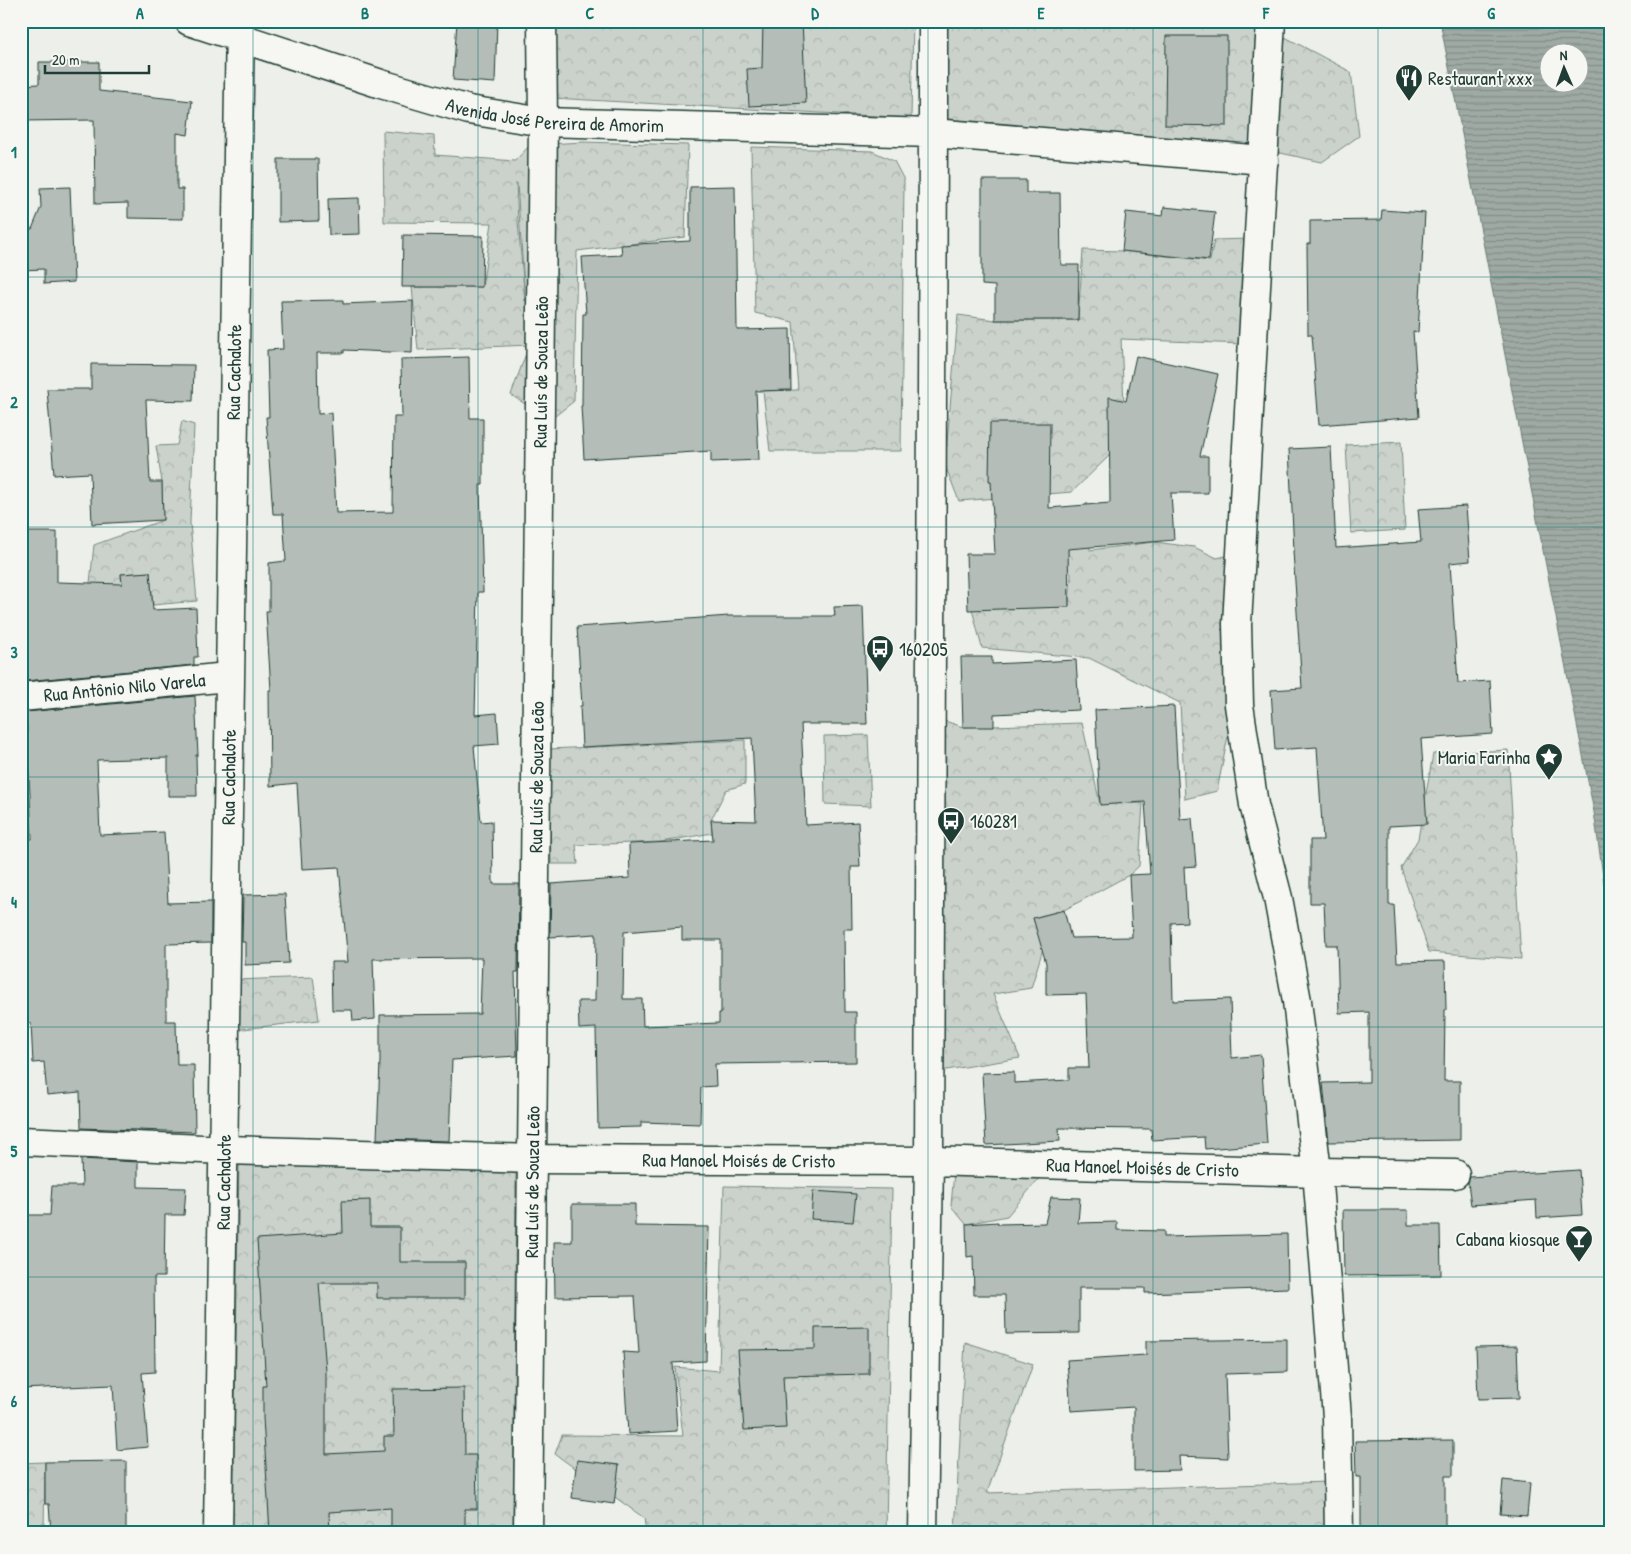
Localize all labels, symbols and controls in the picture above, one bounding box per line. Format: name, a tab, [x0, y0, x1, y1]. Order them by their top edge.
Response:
text: A	[136, 2, 144, 24]
text: B	[361, 2, 369, 24]
text: C	[586, 2, 595, 24]
text: D	[811, 2, 819, 24]
text: E	[1037, 2, 1045, 24]
text: F	[1262, 2, 1270, 24]
text: G	[1487, 2, 1495, 24]
scale bar	[45, 42, 149, 74]
north arrow	[1538, 42, 1588, 92]
text: N	[1559, 45, 1568, 64]
text: 20 m	[52, 49, 79, 70]
restaurant icon: Restaurant xxx	[1394, 63, 1424, 102]
place label: Restaurant xxx	[1428, 65, 1533, 91]
street label: Avenida José Pereira de Amorim	[443, 91, 664, 138]
text: 1	[11, 141, 17, 163]
street label: Rua Luís de Souza Leão	[527, 296, 554, 448]
street label: Rua Cachalote	[220, 324, 247, 420]
text: 2	[10, 391, 18, 413]
bus stop icon: 160205	[865, 634, 895, 673]
place label: 160205	[899, 636, 947, 662]
text: 3	[10, 641, 18, 663]
street label: Rua Antônio Nilo Varela	[43, 666, 207, 708]
street label: Rua Luís de Souza Leão	[522, 701, 550, 853]
street label: Rua Cachalote	[215, 729, 242, 825]
place icon: Maria Farinha	[1534, 742, 1564, 781]
place label: Maria Farinha	[1438, 744, 1531, 770]
bus stop icon: 160281	[936, 806, 966, 845]
place label: 160281	[970, 808, 1017, 834]
text: 4	[11, 891, 17, 913]
street label: Rua Luís de Souza Leão	[518, 1106, 546, 1258]
street label: Rua Cachalote	[210, 1134, 237, 1230]
text: 5	[11, 1140, 18, 1162]
street label: Rua Manoel Moisés de Cristo	[642, 1147, 835, 1174]
street label: Rua Manoel Moisés de Cristo	[1046, 1151, 1240, 1183]
bar icon: Cabana kiosque	[1564, 1224, 1594, 1263]
place label: Cabana kiosque	[1455, 1226, 1560, 1252]
text: 6	[11, 1390, 18, 1412]

